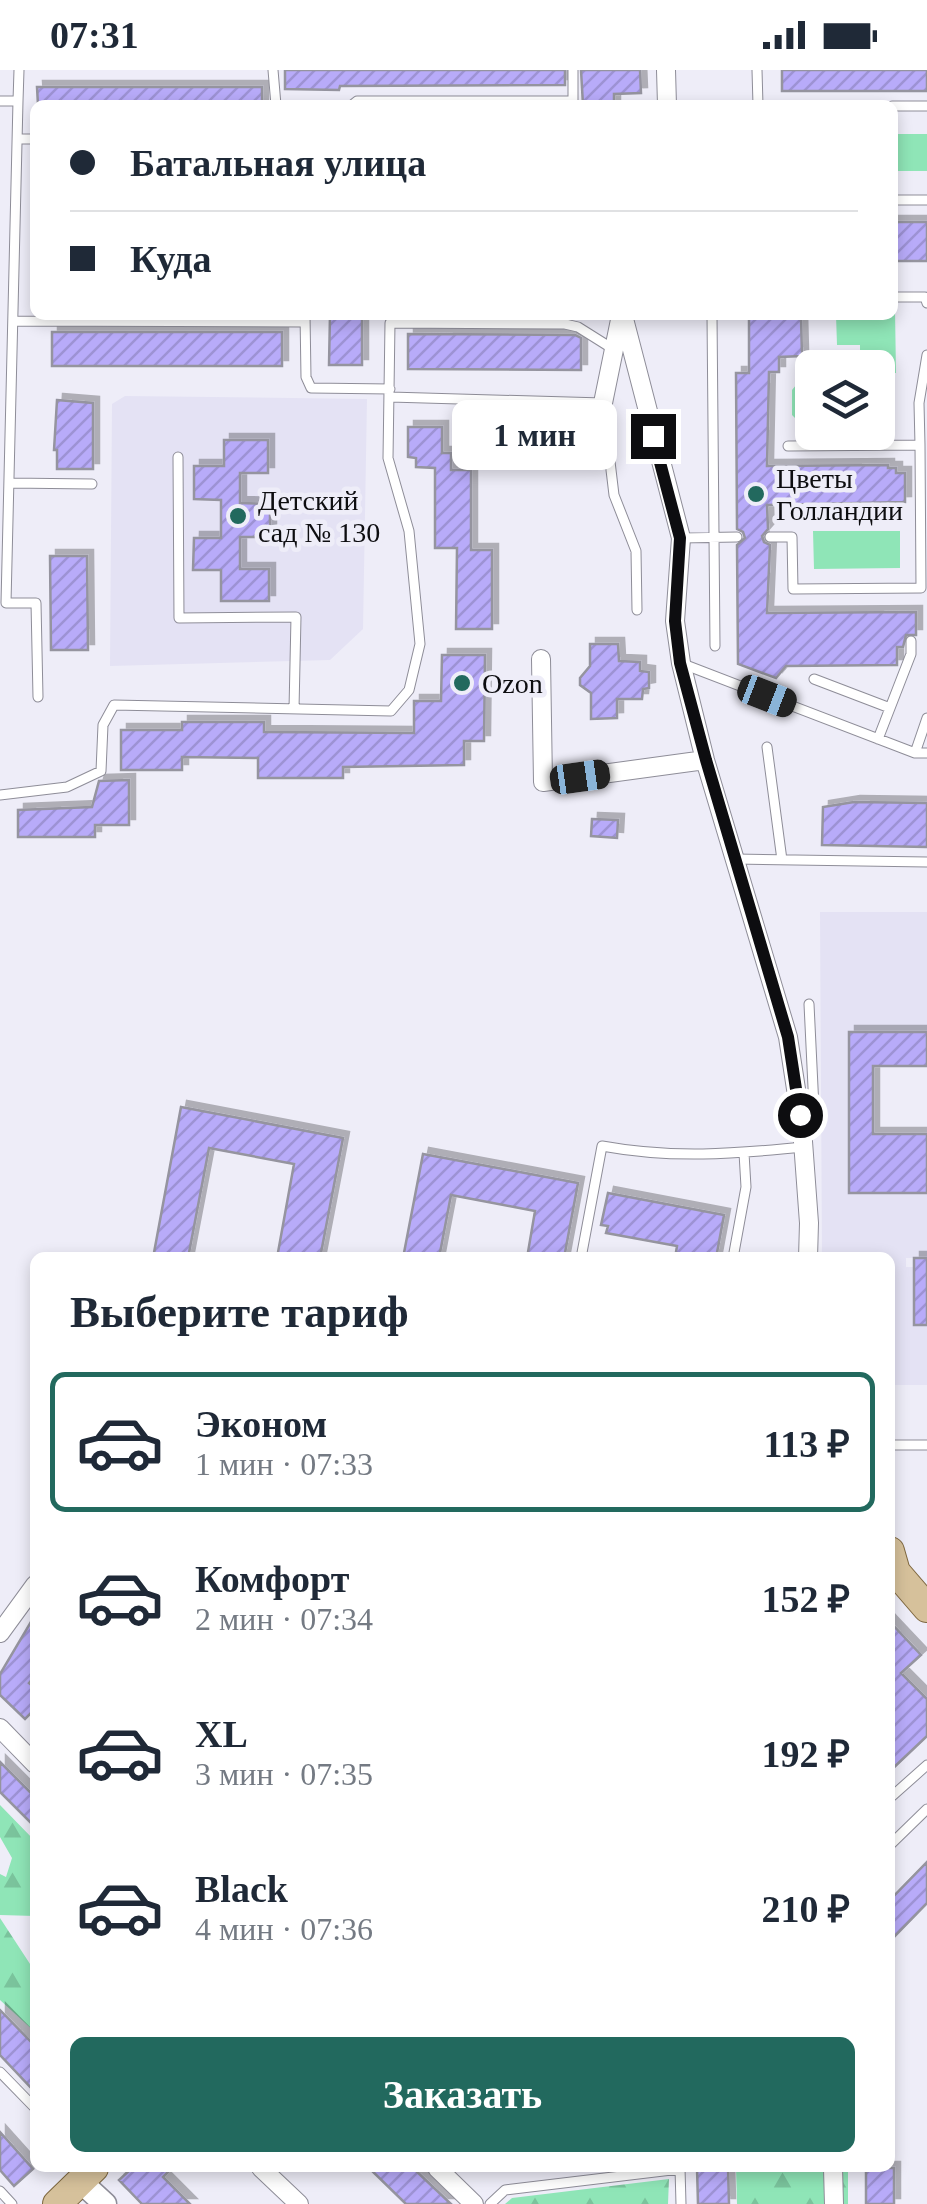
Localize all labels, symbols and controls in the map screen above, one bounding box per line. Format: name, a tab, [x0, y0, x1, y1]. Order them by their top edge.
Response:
text: 07:31	[50, 14, 139, 56]
text: Батальная улица	[130, 142, 426, 184]
text: Куда	[130, 238, 211, 280]
map controls	[795, 350, 895, 450]
button: layers	[795, 350, 895, 450]
callout: 1 мин	[453, 401, 618, 471]
route end	[631, 414, 676, 459]
text: 1 мин	[493, 417, 576, 453]
place label: Цветы Голландии	[776, 463, 903, 526]
marker: Цветы Голландии	[745, 483, 767, 505]
place label: Детский сад № 130	[258, 485, 380, 548]
marker: Детский сад № 130	[227, 505, 249, 527]
place label: Ozon	[482, 668, 543, 699]
car	[734, 671, 800, 721]
marker: Ozon	[451, 672, 473, 694]
car	[548, 758, 612, 796]
route start	[778, 1093, 823, 1138]
text: Выберите тариф	[70, 1287, 409, 1337]
icon: car	[75, 1397, 165, 1487]
text: Эконом	[195, 1403, 327, 1445]
text: 113 ₽	[763, 1423, 850, 1465]
text: 1 мин · 07:33	[195, 1446, 373, 1482]
icon: car	[75, 1552, 165, 1642]
text: Комфорт	[195, 1558, 349, 1600]
text: 152 ₽	[761, 1578, 850, 1620]
text: 2 мин · 07:34	[195, 1601, 373, 1637]
icon: car	[75, 1707, 165, 1797]
text: XL	[195, 1713, 248, 1755]
text: 192 ₽	[761, 1733, 850, 1775]
text: 3 мин · 07:35	[195, 1756, 373, 1792]
icon: car	[75, 1862, 165, 1952]
text: Black	[195, 1868, 288, 1910]
text: 210 ₽	[761, 1888, 850, 1930]
text: 4 мин · 07:36	[195, 1911, 373, 1947]
button: Заказать	[70, 2037, 855, 2152]

